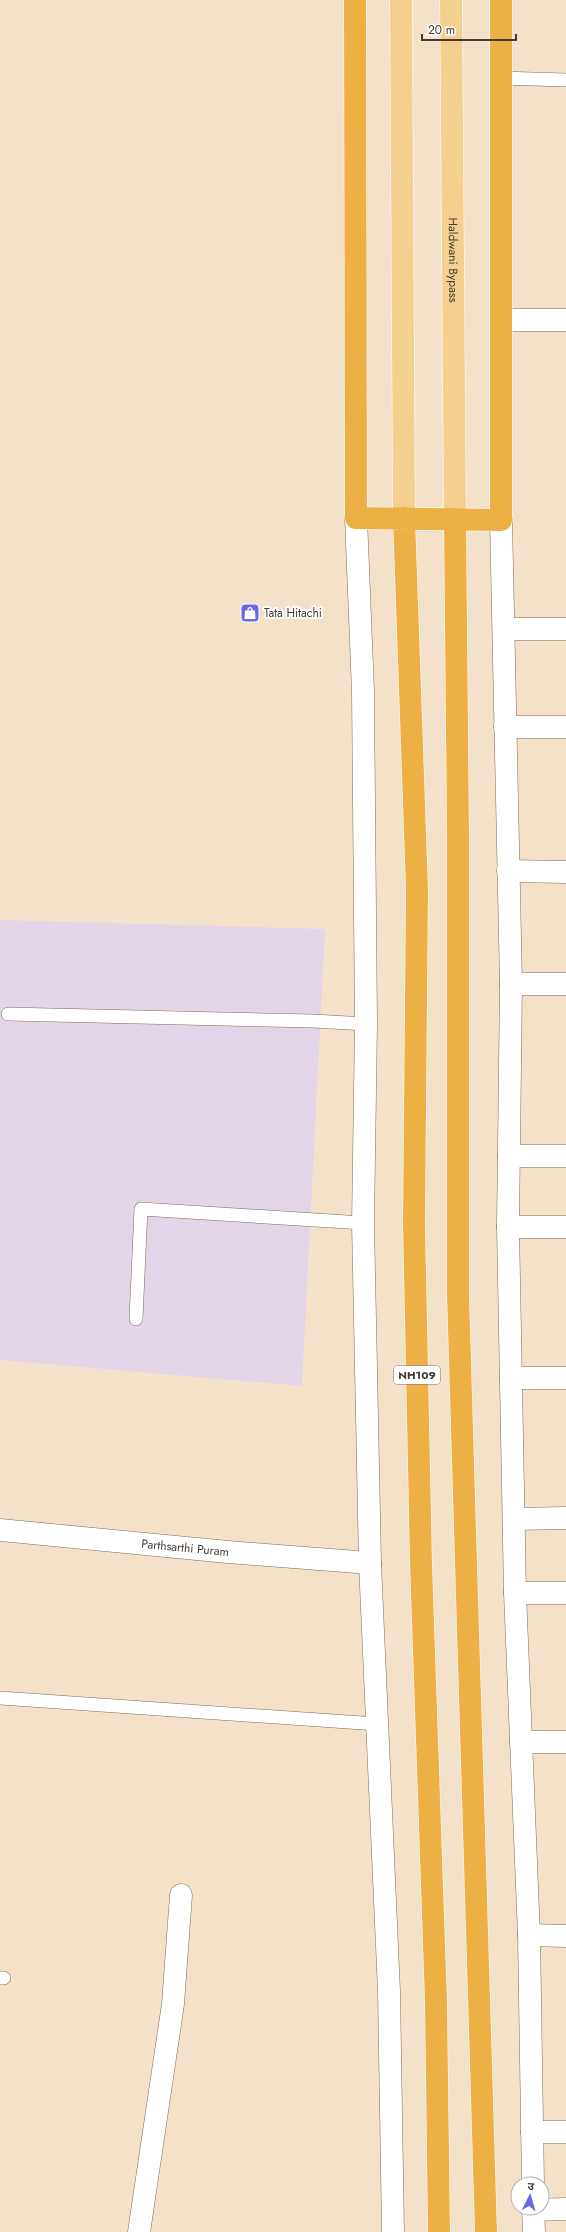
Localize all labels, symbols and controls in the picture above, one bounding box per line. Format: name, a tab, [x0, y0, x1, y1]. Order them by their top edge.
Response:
scale bar	[422, 16, 516, 42]
text: 20 m	[428, 21, 455, 39]
street label: Haldwani Bypass	[444, 217, 462, 303]
shop icon: Tata Hitachi	[239, 602, 261, 624]
place label: Tata Hitachi	[264, 604, 322, 622]
road number: NH109	[394, 1366, 440, 1384]
street label: Parthsarthi Puram	[141, 1535, 230, 1561]
north arrow	[510, 2176, 550, 2216]
text: उ	[527, 2178, 535, 2194]

